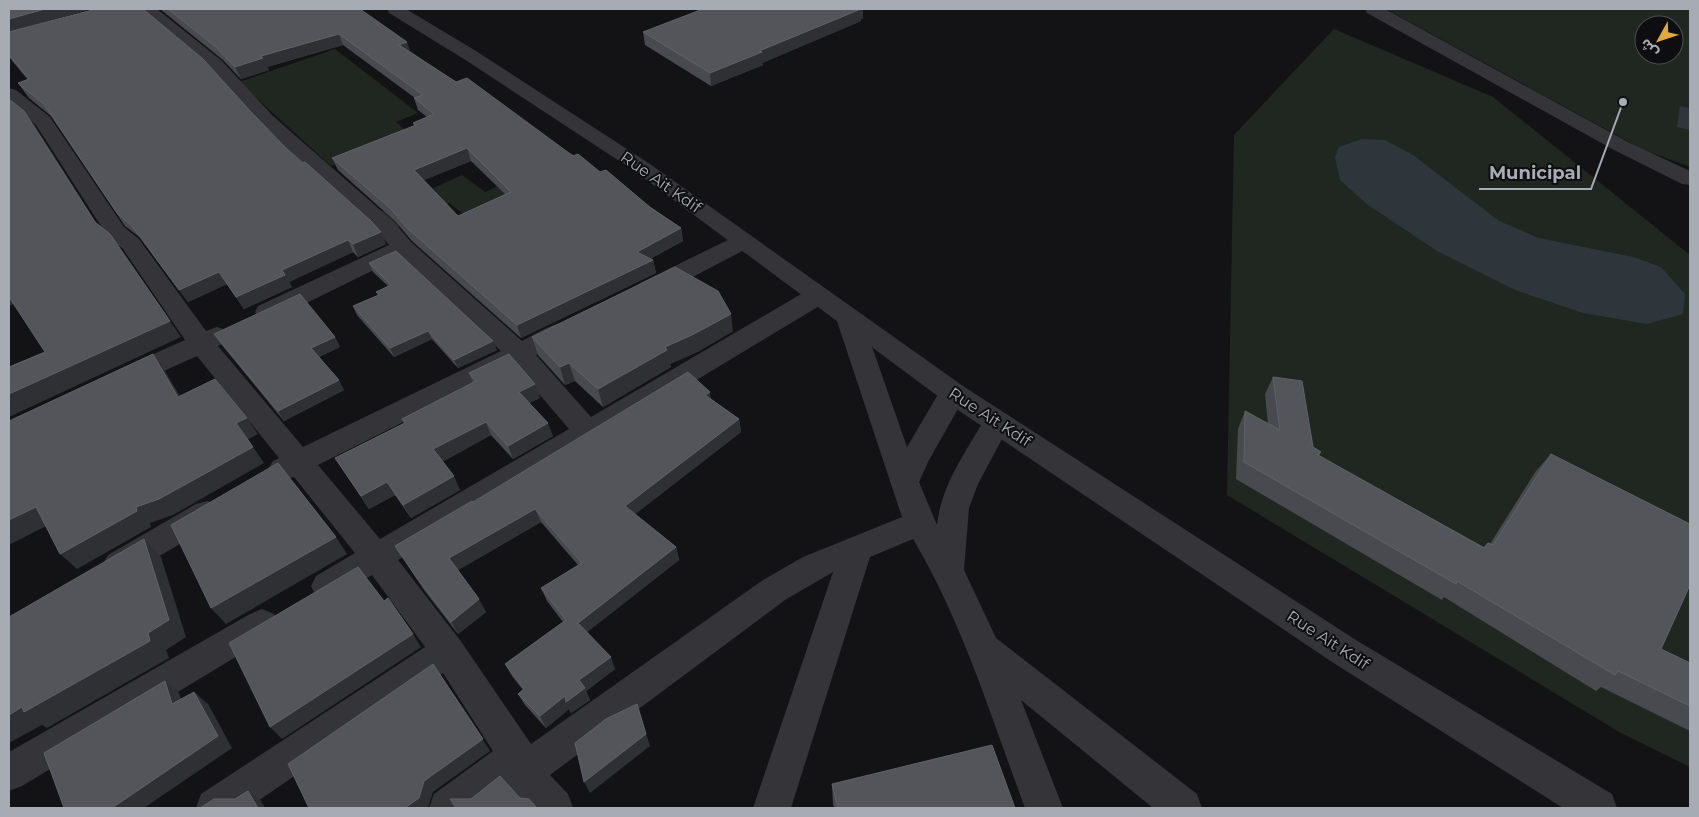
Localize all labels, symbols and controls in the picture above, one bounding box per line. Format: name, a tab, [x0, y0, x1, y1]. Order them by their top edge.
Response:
north arrow	[1634, 15, 1684, 65]
text: ش	[1636, 35, 1662, 61]
street label: Rue Ait Kdif	[617, 147, 705, 217]
callout: Municipal	[1479, 156, 1591, 189]
text: Municipal	[1489, 162, 1581, 184]
street label: Rue Ait Kdif	[945, 383, 1035, 451]
street label: Rue Ait Kdif	[1283, 606, 1373, 674]

